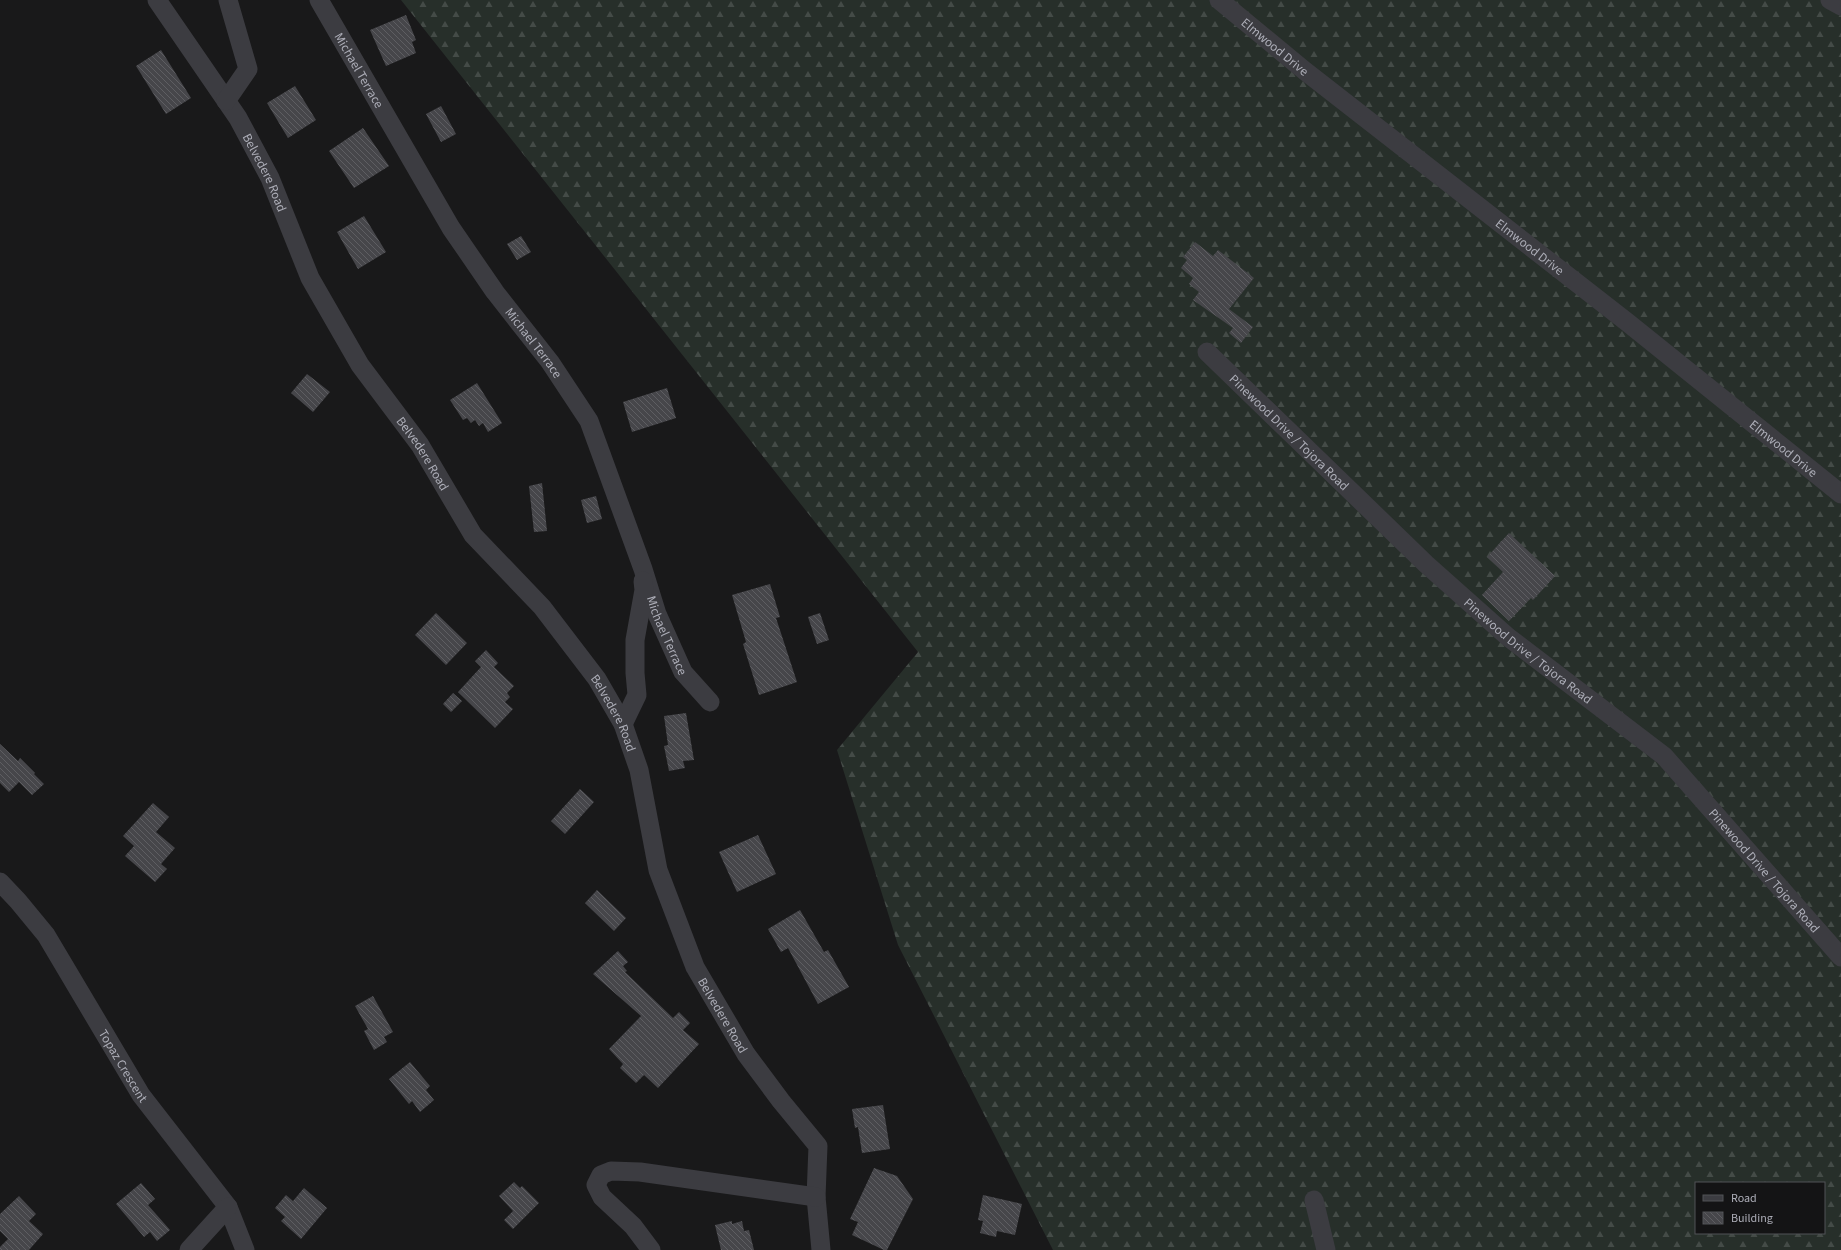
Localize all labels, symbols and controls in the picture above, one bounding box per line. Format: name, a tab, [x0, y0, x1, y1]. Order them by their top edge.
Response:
street label: Elmwood Drive	[1237, 14, 1312, 80]
street label: Michael Terrace	[330, 29, 388, 112]
street label: Belvedere Road	[238, 130, 291, 215]
street label: Elmwood Drive	[1492, 215, 1568, 280]
street label: Michael Terrace	[500, 304, 566, 382]
street label: Pinewood Drive / Tojora Road	[1225, 371, 1353, 495]
street label: Belvedere Road	[392, 413, 453, 494]
street label: Elmwood Drive	[1745, 416, 1821, 482]
street label: Michael Terrace	[642, 594, 691, 678]
street label: Pinewood Drive / Tojora Road	[1460, 594, 1596, 708]
street label: Belvedere Road	[586, 671, 640, 754]
street label: Pinewood Drive / Tojora Road	[1704, 805, 1824, 937]
street label: Belvedere Road	[693, 974, 752, 1057]
street label: Topaz Crescent	[94, 1026, 152, 1107]
legend	[1695, 1182, 1825, 1234]
text: Road	[1731, 1190, 1757, 1207]
text: Building	[1731, 1210, 1773, 1227]

